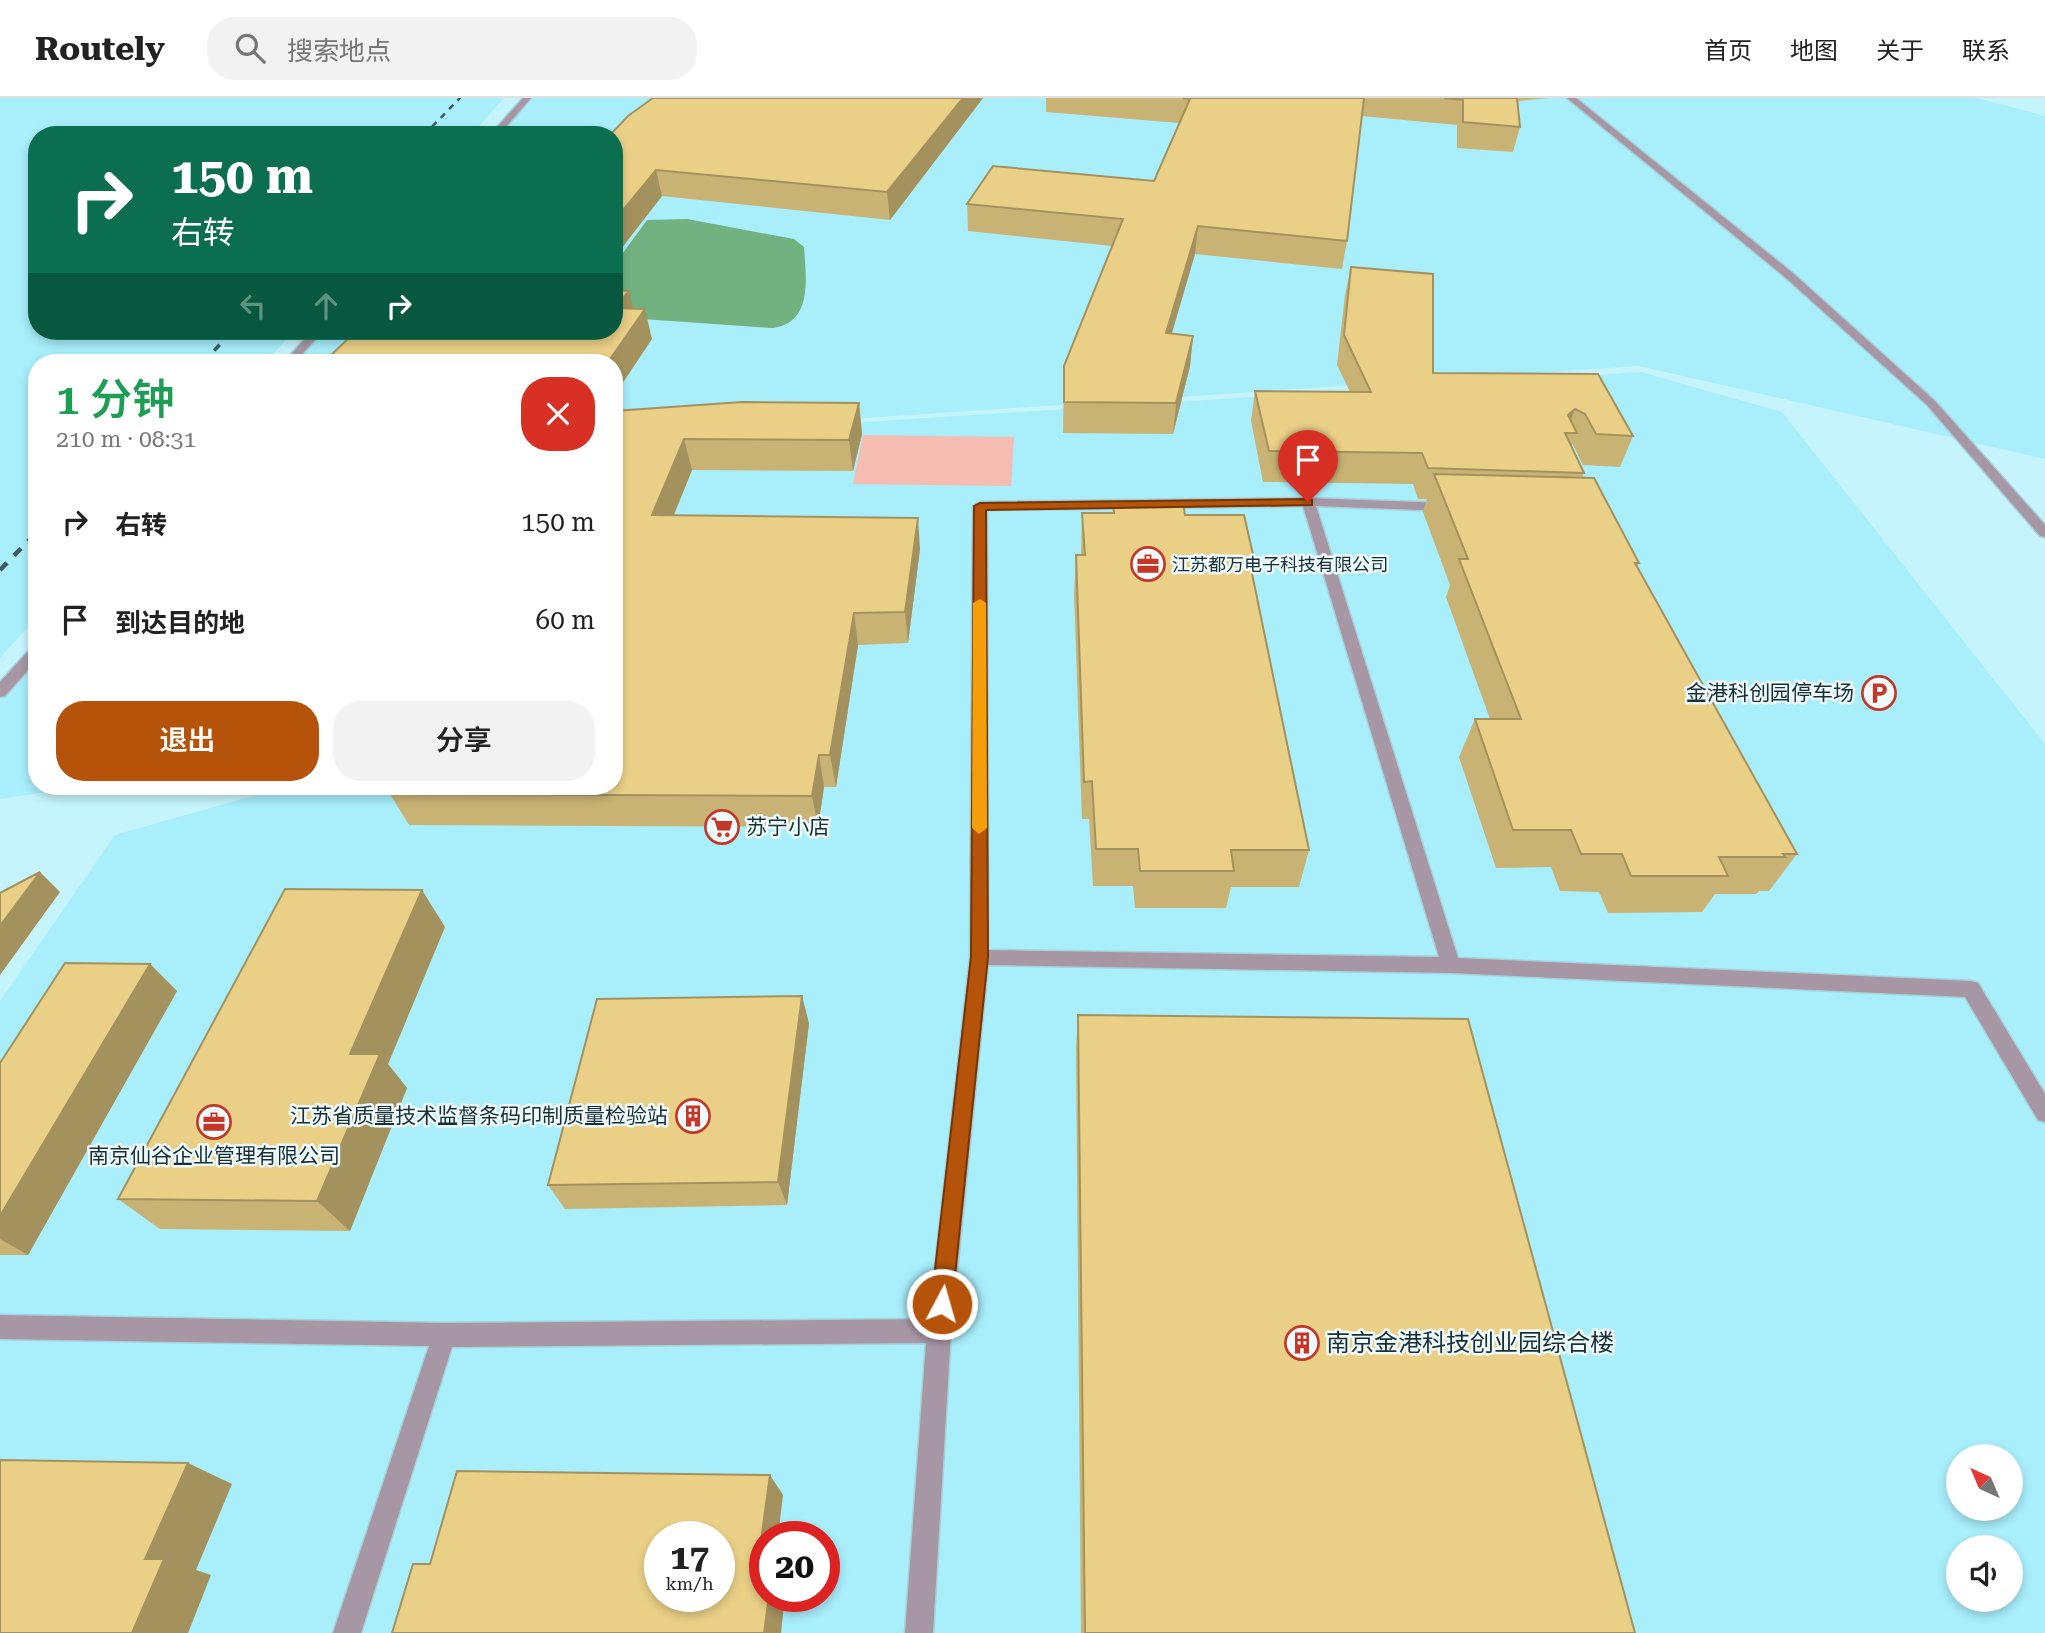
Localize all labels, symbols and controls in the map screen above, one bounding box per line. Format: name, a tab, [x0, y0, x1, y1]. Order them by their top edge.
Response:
search box	[207, 17, 697, 80]
text: Routely	[35, 29, 165, 68]
icon: search	[231, 29, 269, 67]
text: 搜索地点	[287, 36, 391, 66]
text: 首页	[1704, 37, 1752, 65]
text: 地图	[1790, 37, 1838, 65]
text: 关于	[1876, 37, 1924, 65]
text: 联系	[1962, 37, 2010, 65]
text: 150 m	[171, 148, 313, 205]
icon: right	[56, 154, 147, 245]
text: 右转	[171, 214, 235, 252]
icon: left	[234, 287, 272, 325]
icon: ahead	[307, 287, 345, 325]
icon: right	[380, 287, 418, 325]
text: 1 分钟	[56, 375, 174, 424]
button: close	[521, 377, 595, 451]
text: 210 m · 08:31	[56, 426, 196, 453]
pin	[1278, 430, 1338, 502]
icon: arrive	[1289, 441, 1327, 479]
icon: right	[56, 503, 94, 541]
text: 150 m	[521, 507, 595, 537]
text: 右转	[115, 510, 167, 540]
office icon: 江苏都万电子科技有限公司	[1129, 545, 1167, 583]
place label: 江苏都万电子科技有限公司	[1172, 554, 1388, 575]
icon: arrive	[56, 601, 94, 639]
text: 60 m	[536, 605, 595, 635]
text: 到达目的地	[115, 608, 245, 638]
parking icon: 金港科创园停车场	[1860, 674, 1898, 712]
place label: 金港科创园停车场	[1686, 681, 1854, 705]
button: 退出	[56, 701, 319, 781]
button: 分享	[333, 701, 595, 781]
supermarket icon: 苏宁小店	[703, 808, 741, 846]
place label: 苏宁小店	[746, 815, 830, 839]
building icon: 江苏省质量技术监督条码印制质量检验站	[674, 1097, 712, 1135]
office icon: 南京仙谷企业管理有限公司	[195, 1103, 233, 1141]
place label: 江苏省质量技术监督条码印制质量检验站	[290, 1104, 668, 1128]
place label: 南京仙谷企业管理有限公司	[88, 1144, 340, 1168]
position arrow	[905, 1267, 979, 1341]
building icon: 南京金港科技创业园综合楼	[1283, 1324, 1321, 1362]
place label: 南京金港科技创业园综合楼	[1326, 1329, 1614, 1357]
north arrow	[1946, 1444, 2023, 1521]
map controls	[1946, 1444, 2023, 1612]
speed limit sign: 20	[749, 1521, 840, 1612]
button: sound	[1946, 1535, 2023, 1612]
text: 17	[670, 1537, 709, 1578]
text: km/h	[665, 1573, 714, 1594]

